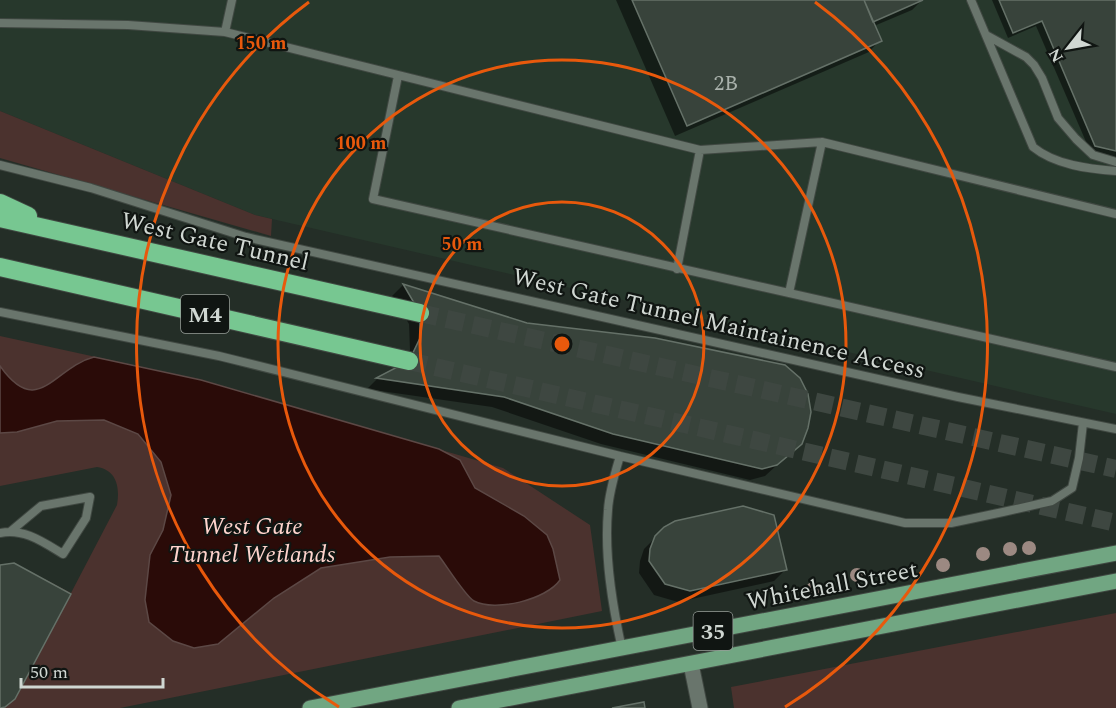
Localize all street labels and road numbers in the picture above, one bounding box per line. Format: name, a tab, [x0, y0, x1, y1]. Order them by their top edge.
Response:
street label: West Gate Tunnel	[117, 203, 312, 281]
street label: West Gate Tunnel Maintainence Access	[509, 259, 929, 389]
road number: M4	[181, 295, 229, 333]
street label: Whitehall Street	[744, 552, 921, 620]
road number: 35	[694, 612, 732, 650]

